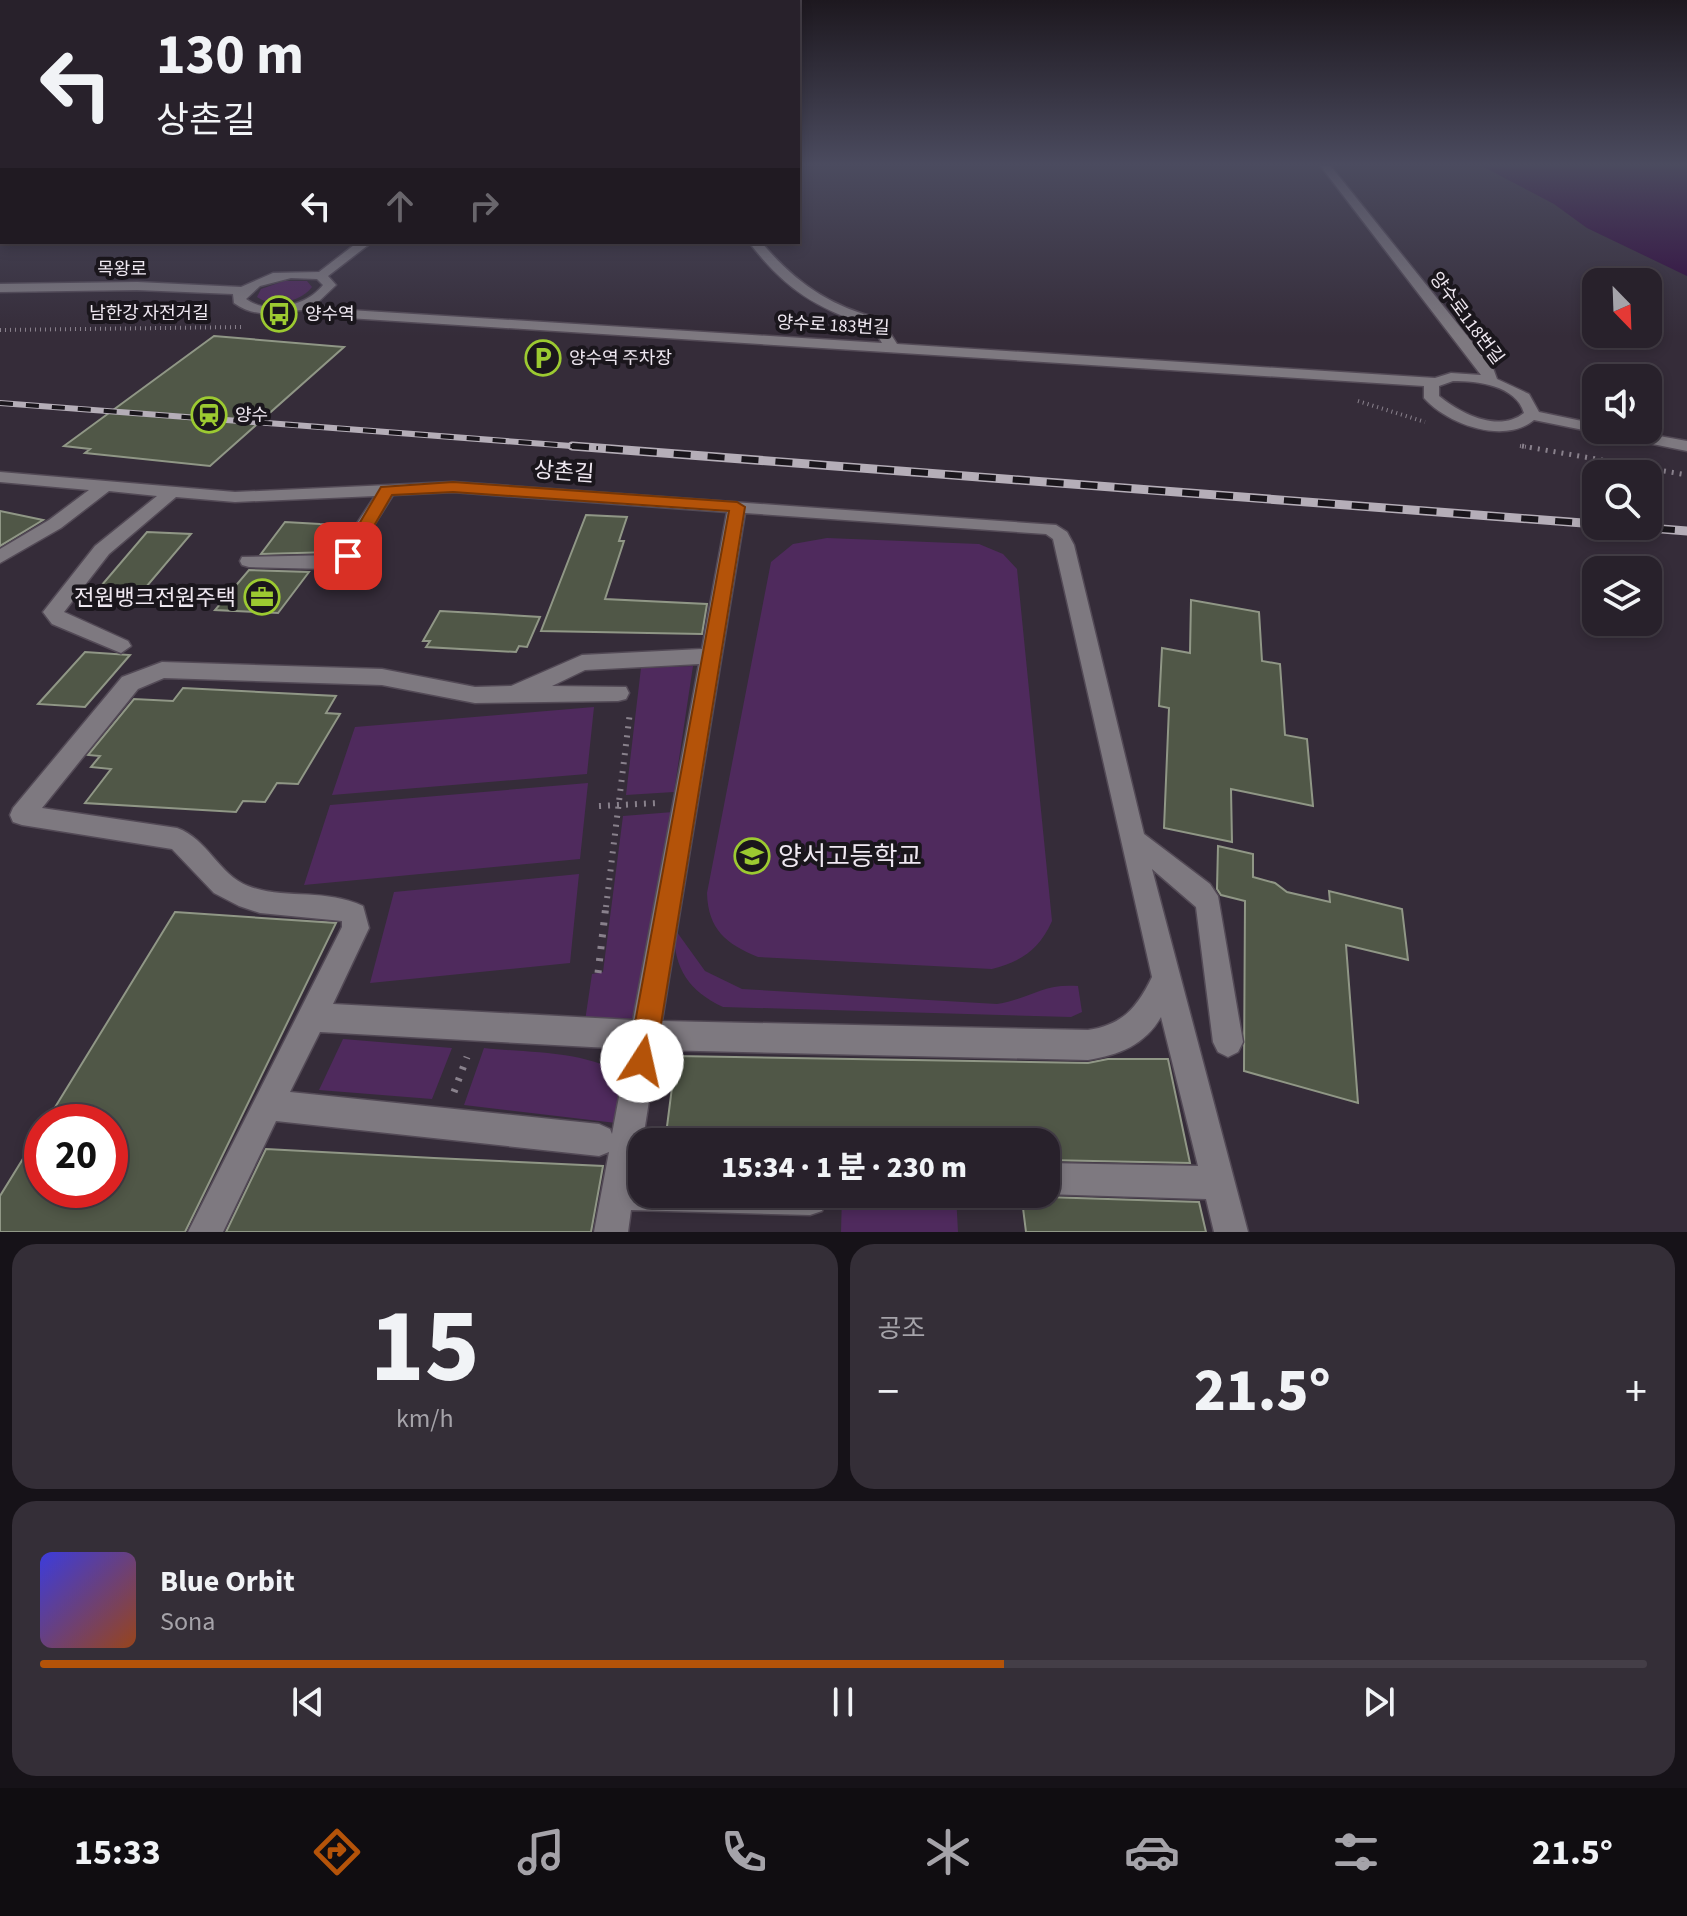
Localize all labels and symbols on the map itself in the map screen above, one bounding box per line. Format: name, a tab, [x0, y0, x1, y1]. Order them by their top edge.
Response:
street label: 목왕로	[97, 257, 147, 282]
street label: 양수로118번길	[1424, 267, 1510, 370]
north arrow	[1582, 268, 1662, 348]
bus stop icon: 양수역	[260, 295, 298, 333]
street label: 남한강 자전거길	[89, 301, 209, 326]
place label: 양수역	[305, 302, 355, 327]
street label: 양수로 183번길	[776, 310, 890, 341]
parking icon: 양수역 주차장	[524, 339, 562, 377]
place label: 양수역 주차장	[569, 346, 672, 371]
station icon: 양수	[190, 396, 228, 434]
place label: 양수	[235, 403, 268, 428]
street label: 상촌길	[533, 454, 595, 490]
pin	[314, 522, 382, 590]
office icon: 전원뱅크전원주택	[243, 578, 281, 616]
place label: 전원뱅크전원주택	[74, 582, 236, 614]
school or university icon: 양서고등학교	[733, 837, 771, 875]
place label: 양서고등학교	[778, 838, 922, 875]
position arrow	[600, 1019, 684, 1103]
speed limit sign: 20	[24, 1104, 128, 1208]

